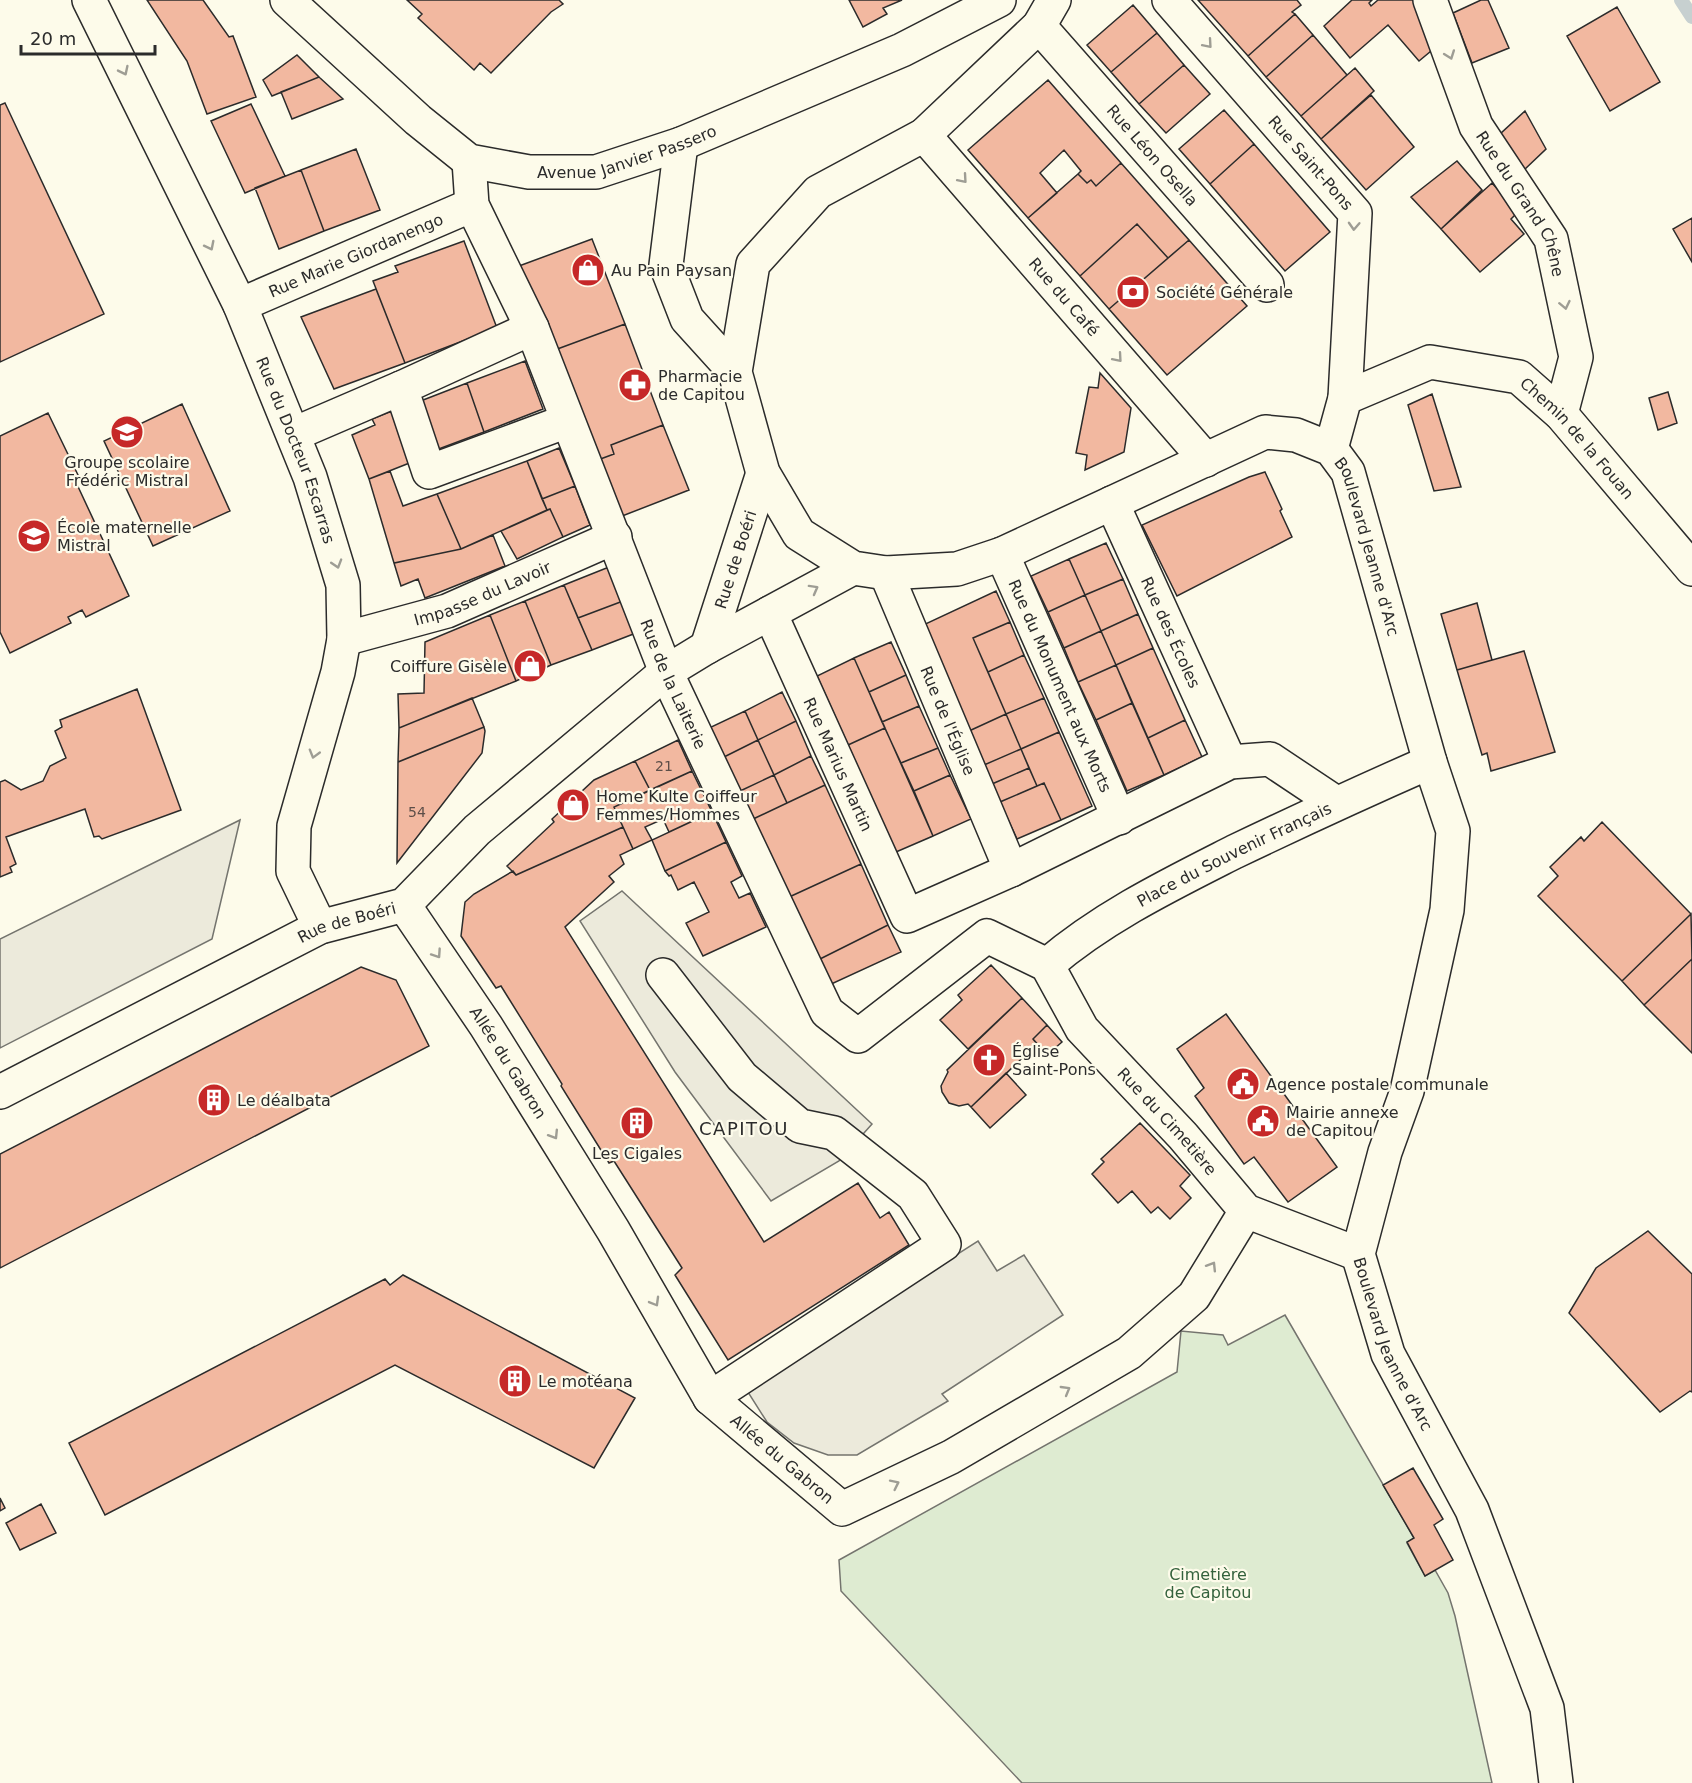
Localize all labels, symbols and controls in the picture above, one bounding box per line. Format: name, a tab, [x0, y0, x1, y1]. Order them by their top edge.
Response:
scale bar	[21, 18, 154, 56]
text: 20 m	[30, 28, 76, 49]
one-way arrow	[1201, 37, 1212, 48]
one-way arrow	[1443, 49, 1455, 60]
one-way arrow	[117, 65, 129, 76]
street label: Rue Léon Osella	[1103, 101, 1202, 210]
street label: Rue Saint-Pons	[1264, 112, 1357, 214]
street label: Avenue Janvier Passero	[537, 121, 719, 182]
street label: Rue du Grand Chêne	[1472, 127, 1568, 279]
one-way arrow	[956, 172, 967, 183]
street label: Rue Marie Giordanengo	[266, 210, 446, 302]
one-way arrow	[1348, 222, 1361, 231]
one-way arrow	[203, 240, 214, 251]
shop icon: Au Pain Paysan	[570, 252, 606, 288]
street label: Rue du Café	[1025, 254, 1103, 340]
place label: Au Pain Paysan	[611, 261, 732, 280]
bank icon: Société Générale	[1115, 274, 1151, 310]
place label: Société Générale	[1156, 283, 1293, 302]
one-way arrow	[1558, 300, 1571, 310]
one-way arrow	[1111, 351, 1122, 362]
street label: Rue du Docteur Escarras	[252, 354, 339, 546]
pharmacy icon: Pharmacie de Capitou	[617, 367, 653, 403]
place label: Pharmacie de Capitou	[658, 367, 745, 404]
street label: Chemin de la Fouan	[1516, 373, 1638, 503]
school or university icon: Groupe scolaire Frédéric Mistral	[109, 414, 145, 450]
place label: Groupe scolaire Frédéric Mistral	[64, 453, 190, 490]
street label: Boulevard Jeanne d'Arc	[1330, 454, 1403, 638]
street label: Rue de Boéri	[711, 508, 760, 611]
school or university icon: École maternelle Mistral	[16, 518, 52, 554]
place label: École maternelle Mistral	[57, 518, 192, 555]
street label: Impasse du Lavoir	[412, 557, 554, 630]
one-way arrow	[329, 558, 342, 569]
street label: Rue des Écoles	[1137, 574, 1204, 691]
street label: Rue du Monument aux Morts	[1004, 576, 1115, 795]
one-way arrow	[808, 585, 819, 596]
street label: Rue de la Laiterie	[636, 616, 710, 752]
shop icon: Coiffure Gisèle	[512, 648, 548, 684]
place label: Coiffure Gisèle	[390, 657, 507, 676]
street label: Rue de l'Église	[916, 663, 979, 778]
street label: Rue Marius Martin	[799, 695, 876, 834]
one-way arrow	[309, 748, 321, 759]
house number: 21	[655, 758, 673, 774]
shop icon: Home Kulte Coiffeur Femmes/Hommes	[555, 787, 591, 823]
place label: Home Kulte Coiffeur Femmes/Hommes	[596, 787, 757, 824]
street label: Place du Souvenir Français	[1134, 799, 1334, 911]
house number: 54	[408, 804, 426, 820]
street label: Rue de Boéri	[294, 899, 398, 947]
one-way arrow	[430, 947, 441, 958]
street label: Allée du Gabron	[466, 1003, 550, 1122]
church icon: Église Saint-Pons	[971, 1042, 1007, 1078]
place label: Église Saint-Pons	[1012, 1042, 1096, 1079]
street label: Rue du Cimetière	[1113, 1064, 1221, 1179]
public building icon: Agence postale communale	[1225, 1066, 1261, 1102]
place label: Agence postale communale	[1266, 1075, 1489, 1094]
building icon: Le déalbata	[196, 1082, 232, 1118]
place label: Le déalbata	[237, 1091, 331, 1110]
public building icon: Mairie annexe de Capitou	[1245, 1103, 1281, 1139]
place label: Mairie annexe de Capitou	[1286, 1103, 1398, 1140]
building icon: Les Cigales	[619, 1105, 655, 1141]
district label: CAPITOU	[699, 1118, 789, 1139]
one-way arrow	[546, 1129, 558, 1139]
place label: Les Cigales	[592, 1144, 682, 1163]
street label: Boulevard Jeanne d'Arc	[1350, 1255, 1437, 1434]
one-way arrow	[1205, 1262, 1217, 1272]
one-way arrow	[647, 1296, 659, 1306]
building icon: Le motéana	[497, 1363, 533, 1399]
place label: Le motéana	[538, 1372, 633, 1391]
one-way arrow	[1060, 1386, 1070, 1397]
street label: Allée du Gabron	[727, 1411, 837, 1508]
one-way arrow	[888, 1479, 899, 1491]
park label: Cimetière de Capitou	[1165, 1565, 1251, 1602]

